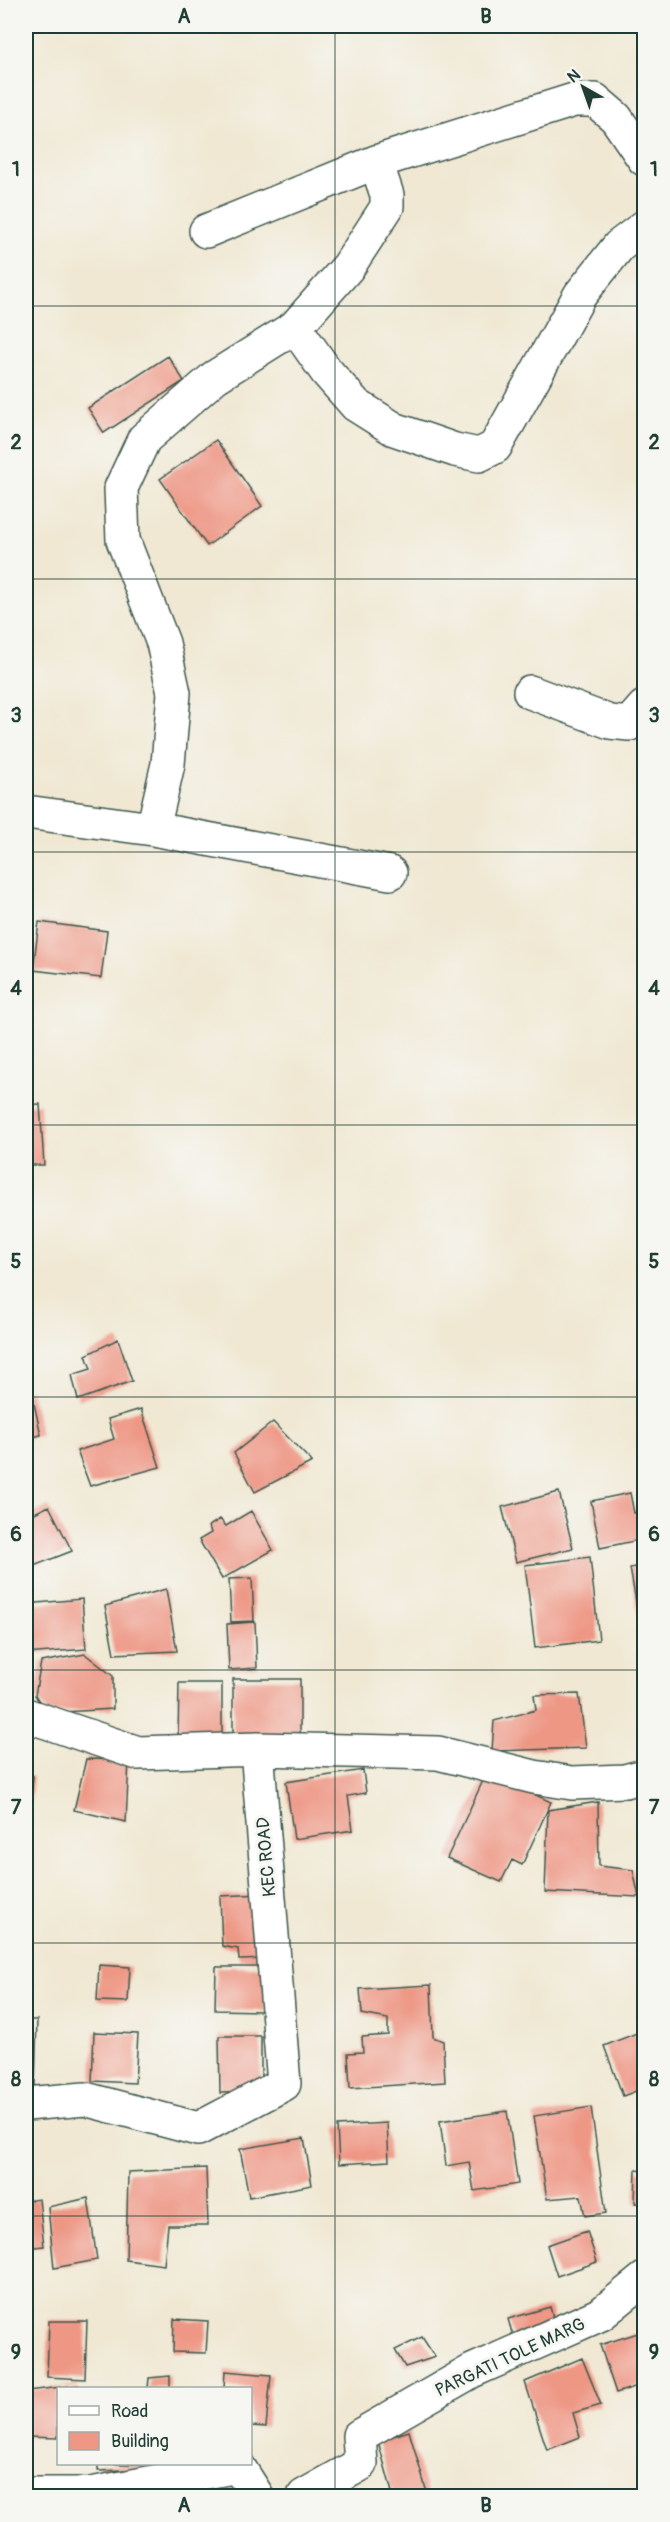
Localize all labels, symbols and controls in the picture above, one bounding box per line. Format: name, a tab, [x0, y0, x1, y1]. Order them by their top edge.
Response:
text: A	[178, 4, 191, 29]
text: B	[480, 4, 492, 29]
north arrow	[553, 57, 613, 117]
text: N	[563, 65, 585, 87]
text: 1	[12, 157, 20, 182]
text: 1	[650, 157, 658, 182]
text: 2	[10, 430, 22, 455]
text: 2	[648, 430, 660, 455]
text: 3	[10, 703, 22, 728]
text: 3	[648, 703, 660, 728]
text: 4	[10, 976, 22, 1001]
text: 4	[648, 976, 660, 1001]
text: 5	[11, 1249, 22, 1274]
text: 5	[649, 1249, 660, 1274]
text: 6	[10, 1522, 22, 1547]
text: 6	[648, 1522, 660, 1547]
text: 7	[11, 1795, 22, 1820]
text: 7	[649, 1795, 660, 1820]
street label: KEC ROAD	[252, 1816, 281, 1898]
text: 8	[11, 2067, 21, 2092]
text: 8	[649, 2067, 659, 2092]
street label: PARGATI TOLE MARG	[431, 2313, 589, 2402]
text: 9	[11, 2340, 21, 2365]
text: 9	[649, 2340, 659, 2365]
legend	[57, 2387, 252, 2465]
text: Road	[111, 2400, 148, 2423]
text: Building	[111, 2430, 169, 2453]
text: A	[178, 2493, 191, 2518]
text: B	[480, 2493, 492, 2518]

